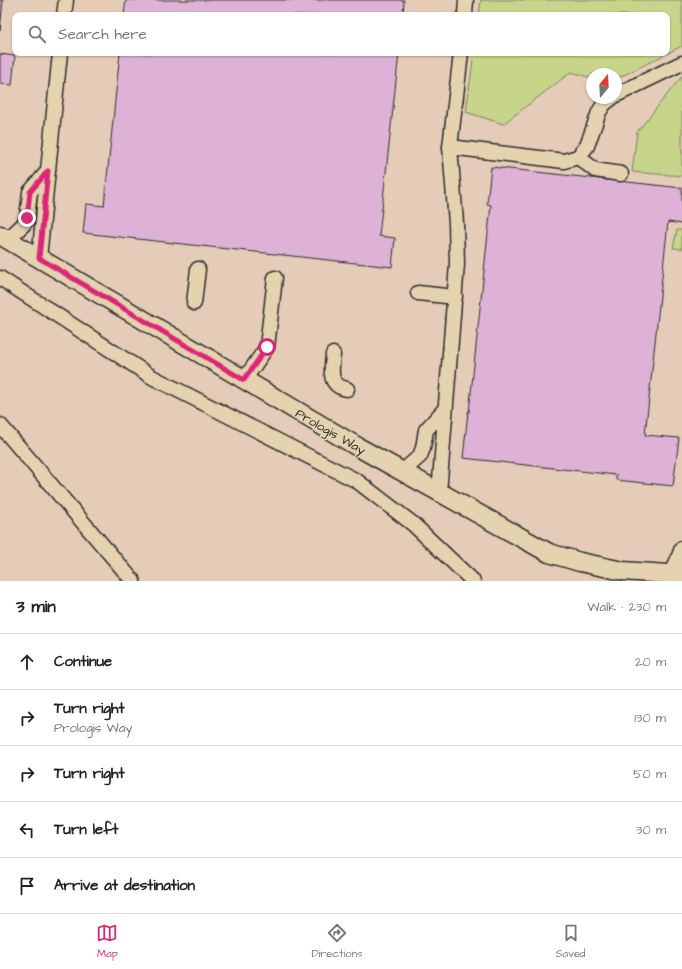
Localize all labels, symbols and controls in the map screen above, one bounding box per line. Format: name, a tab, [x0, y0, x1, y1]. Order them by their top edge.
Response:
search box	[12, 12, 670, 56]
icon: search	[26, 23, 48, 45]
text: Search here	[58, 24, 147, 45]
north arrow	[586, 68, 622, 104]
route end	[18, 209, 36, 227]
route start	[258, 338, 276, 356]
street label: Prologis Way	[292, 404, 369, 460]
text: 3 min	[16, 595, 56, 619]
text: Walk · 230 m	[587, 598, 666, 616]
icon: ahead	[16, 651, 38, 673]
text: Continue	[54, 651, 112, 672]
text: 20 m	[635, 653, 666, 671]
text: Turn right	[54, 698, 125, 719]
icon: right	[16, 707, 38, 729]
text: 130 m	[634, 709, 666, 727]
text: Prologis Way	[54, 719, 133, 737]
icon: right	[16, 763, 38, 785]
text: Turn right	[54, 763, 125, 784]
text: 50 m	[633, 765, 666, 783]
icon: left	[16, 819, 38, 841]
text: Turn left	[54, 819, 118, 840]
text: 30 m	[636, 821, 666, 839]
icon: arrive	[16, 875, 38, 897]
text: Arrive at destination	[54, 875, 195, 896]
tab: Map	[96, 922, 118, 961]
tab: Directions	[311, 922, 363, 961]
tab: Saved	[556, 922, 586, 961]

